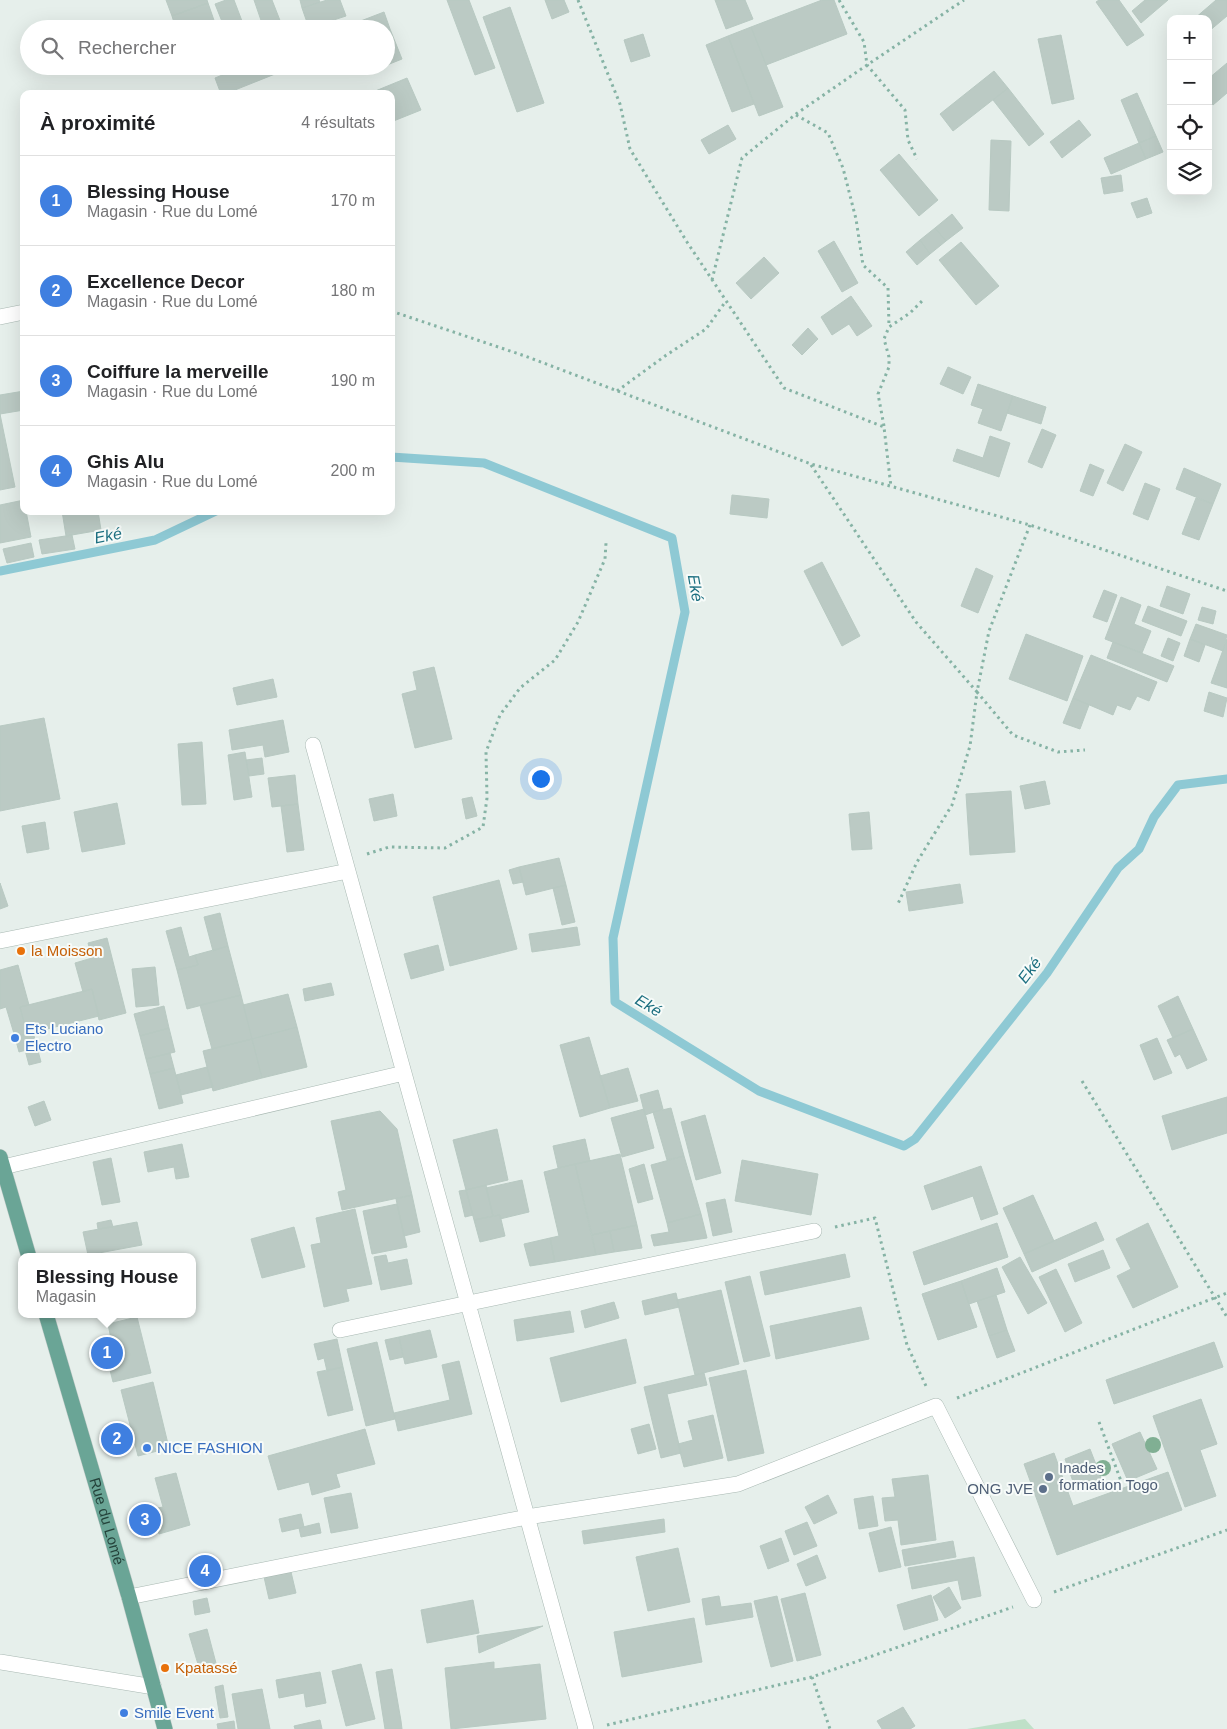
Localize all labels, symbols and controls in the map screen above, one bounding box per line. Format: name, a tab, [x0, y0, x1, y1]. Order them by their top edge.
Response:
map controls	[1167, 15, 1212, 195]
button: +	[1167, 15, 1212, 60]
search box	[20, 20, 395, 75]
icon: search	[38, 34, 66, 62]
text: Rechercher	[78, 37, 176, 58]
button: −	[1167, 60, 1212, 105]
button: locate	[1167, 105, 1212, 150]
text: À proximité	[40, 111, 156, 134]
text: 4 résultats	[301, 114, 375, 131]
button: layers	[1167, 150, 1212, 195]
text: Blessing House	[87, 181, 230, 202]
text: 1	[52, 192, 60, 209]
text: 170 m	[331, 192, 375, 209]
text: Magasin · Rue du Lomé	[87, 203, 258, 220]
text: Excellence Decor	[87, 271, 244, 292]
text: 2	[52, 282, 60, 299]
text: 180 m	[331, 282, 375, 299]
text: Magasin · Rue du Lomé	[87, 293, 258, 310]
text: Coiffure la merveille	[87, 361, 269, 382]
text: 3	[52, 372, 60, 389]
text: 190 m	[331, 372, 375, 389]
text: Magasin · Rue du Lomé	[87, 383, 258, 400]
text: Ghis Alu	[87, 451, 164, 472]
text: 4	[52, 462, 60, 479]
text: 200 m	[331, 462, 375, 479]
text: Magasin · Rue du Lomé	[87, 473, 258, 490]
water label: Eké	[93, 524, 123, 546]
water label: Eké	[685, 573, 706, 603]
your location	[528, 766, 554, 792]
place label: la Moisson	[31, 942, 103, 959]
marker: la Moisson	[15, 945, 27, 957]
water label: Eké	[1014, 954, 1045, 986]
water label: Eké	[633, 991, 665, 1020]
place label: Ets Luciano Electro	[25, 1020, 103, 1054]
marker: Ets Luciano Electro	[9, 1032, 21, 1044]
popup	[18, 1253, 196, 1318]
text: Blessing House	[36, 1266, 178, 1287]
text: Magasin	[36, 1288, 96, 1305]
pin: 1	[91, 1334, 123, 1372]
pin: 2	[101, 1420, 133, 1458]
place label: NICE FASHION	[157, 1439, 263, 1456]
marker: NICE FASHION	[141, 1442, 153, 1454]
place label: Inades formation Togo	[1059, 1459, 1158, 1493]
marker: Inades formation Togo	[1043, 1471, 1055, 1483]
street label: Rue du Lomé	[86, 1476, 128, 1567]
place label: ONG JVE	[967, 1480, 1033, 1497]
marker: ONG JVE	[1037, 1483, 1049, 1495]
pin: 3	[129, 1501, 161, 1539]
pin: 4	[189, 1552, 221, 1590]
place label: Kpatassé	[175, 1659, 238, 1676]
marker: Kpatassé	[159, 1662, 171, 1674]
place label: Smile Event	[134, 1704, 215, 1721]
marker: Smile Event	[118, 1707, 130, 1719]

